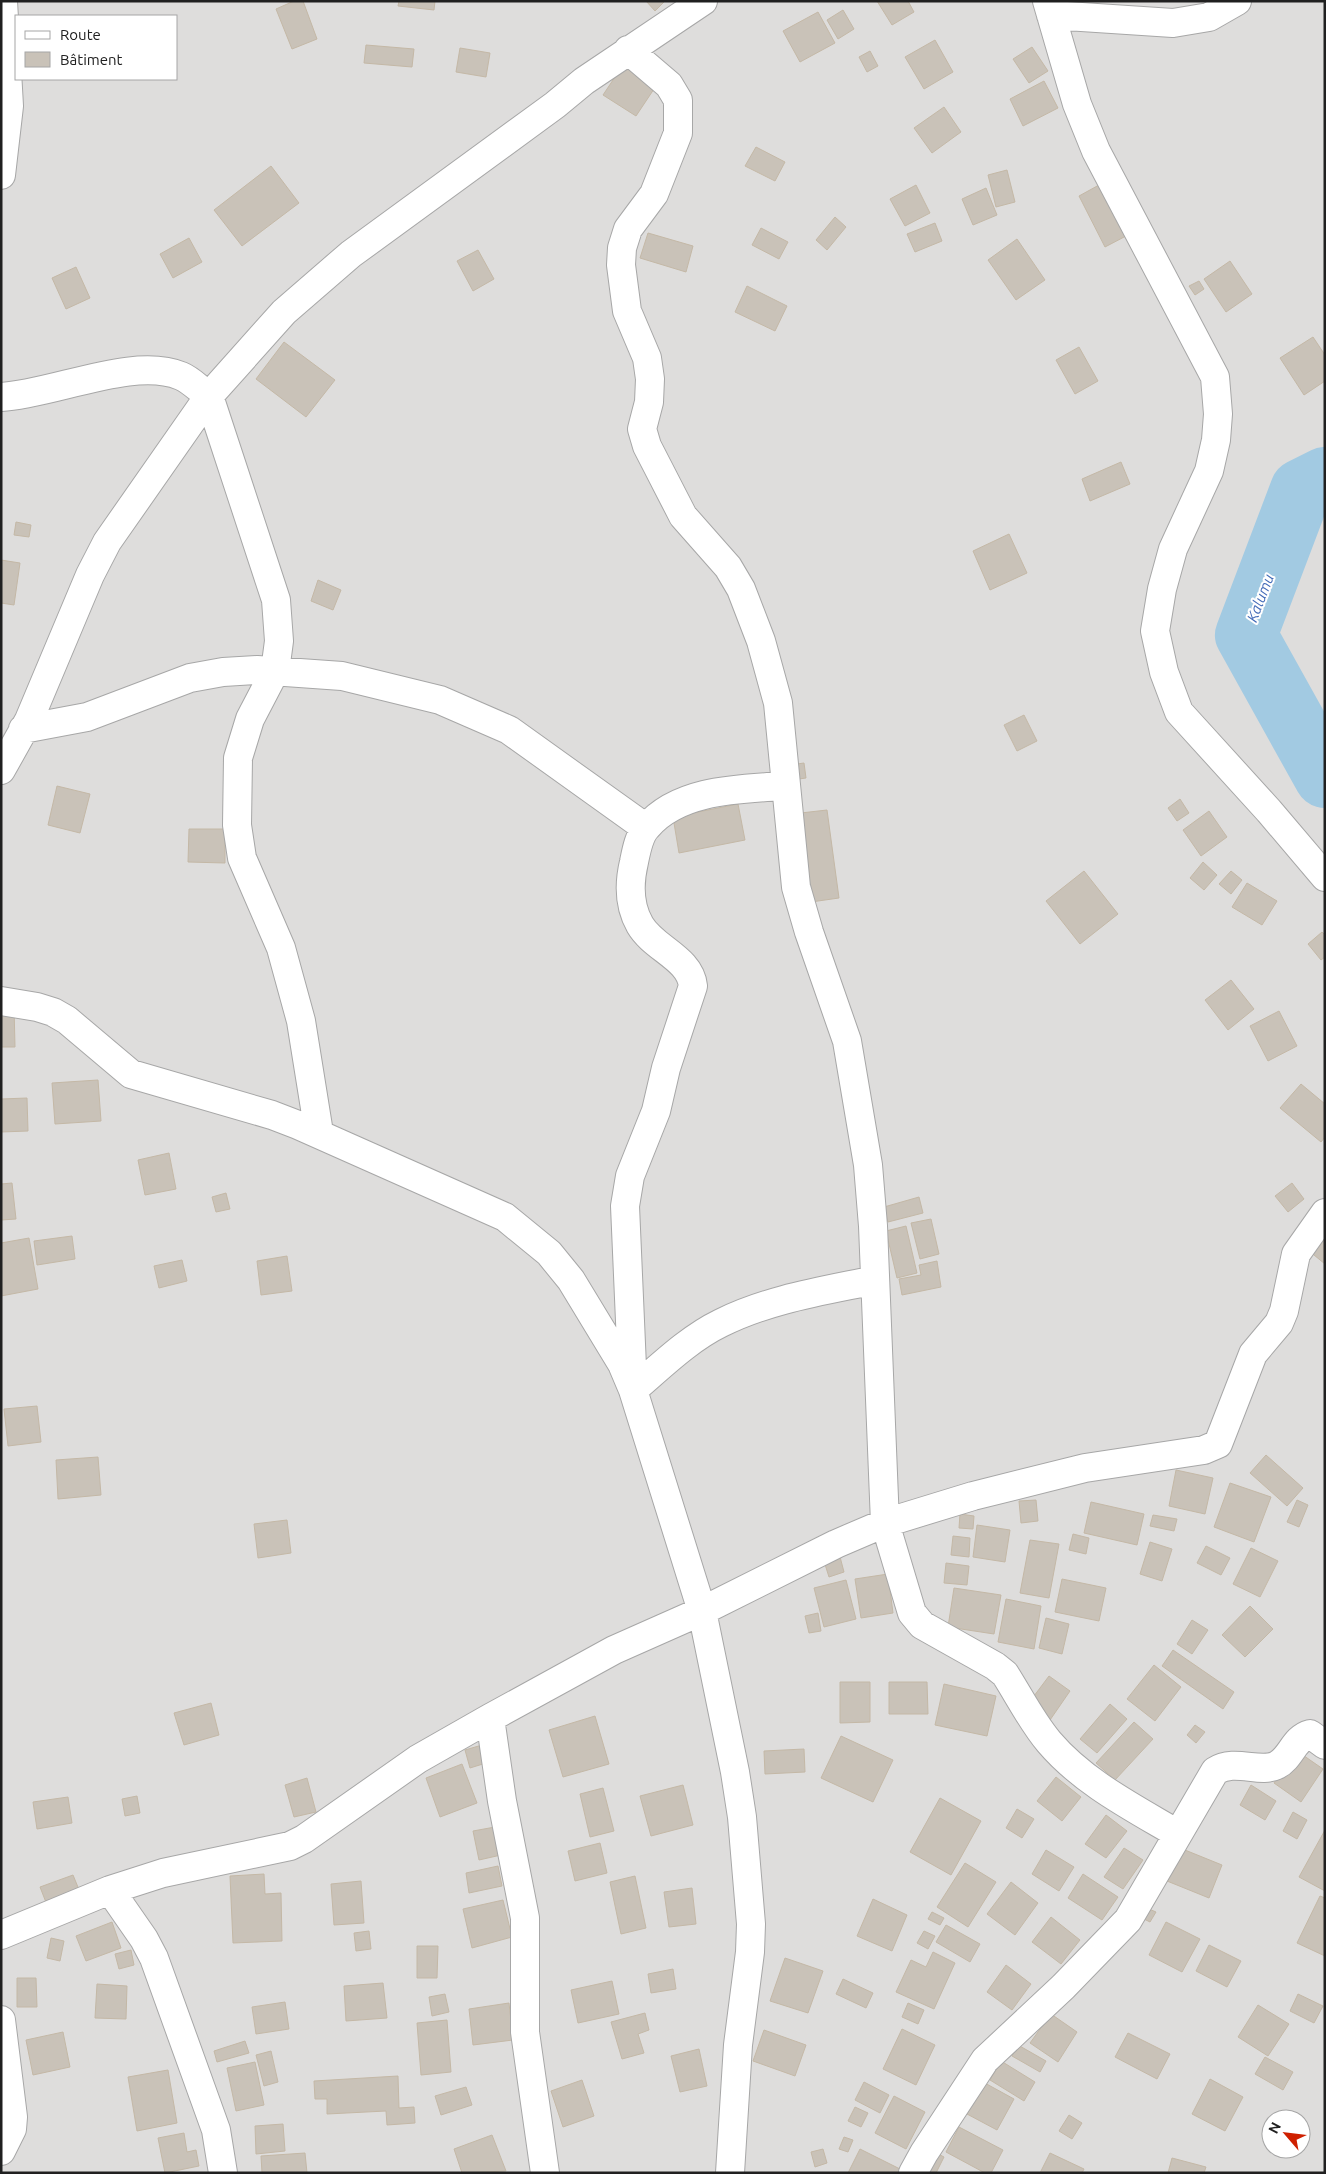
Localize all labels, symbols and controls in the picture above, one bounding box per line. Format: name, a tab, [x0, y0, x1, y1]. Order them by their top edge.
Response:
legend	[15, 15, 178, 80]
text: Route	[60, 26, 101, 43]
text: Bâtiment	[60, 51, 123, 68]
water label: Kalumu	[1243, 572, 1277, 624]
north arrow	[1261, 2109, 1311, 2159]
text: N	[1265, 2120, 1284, 2136]

